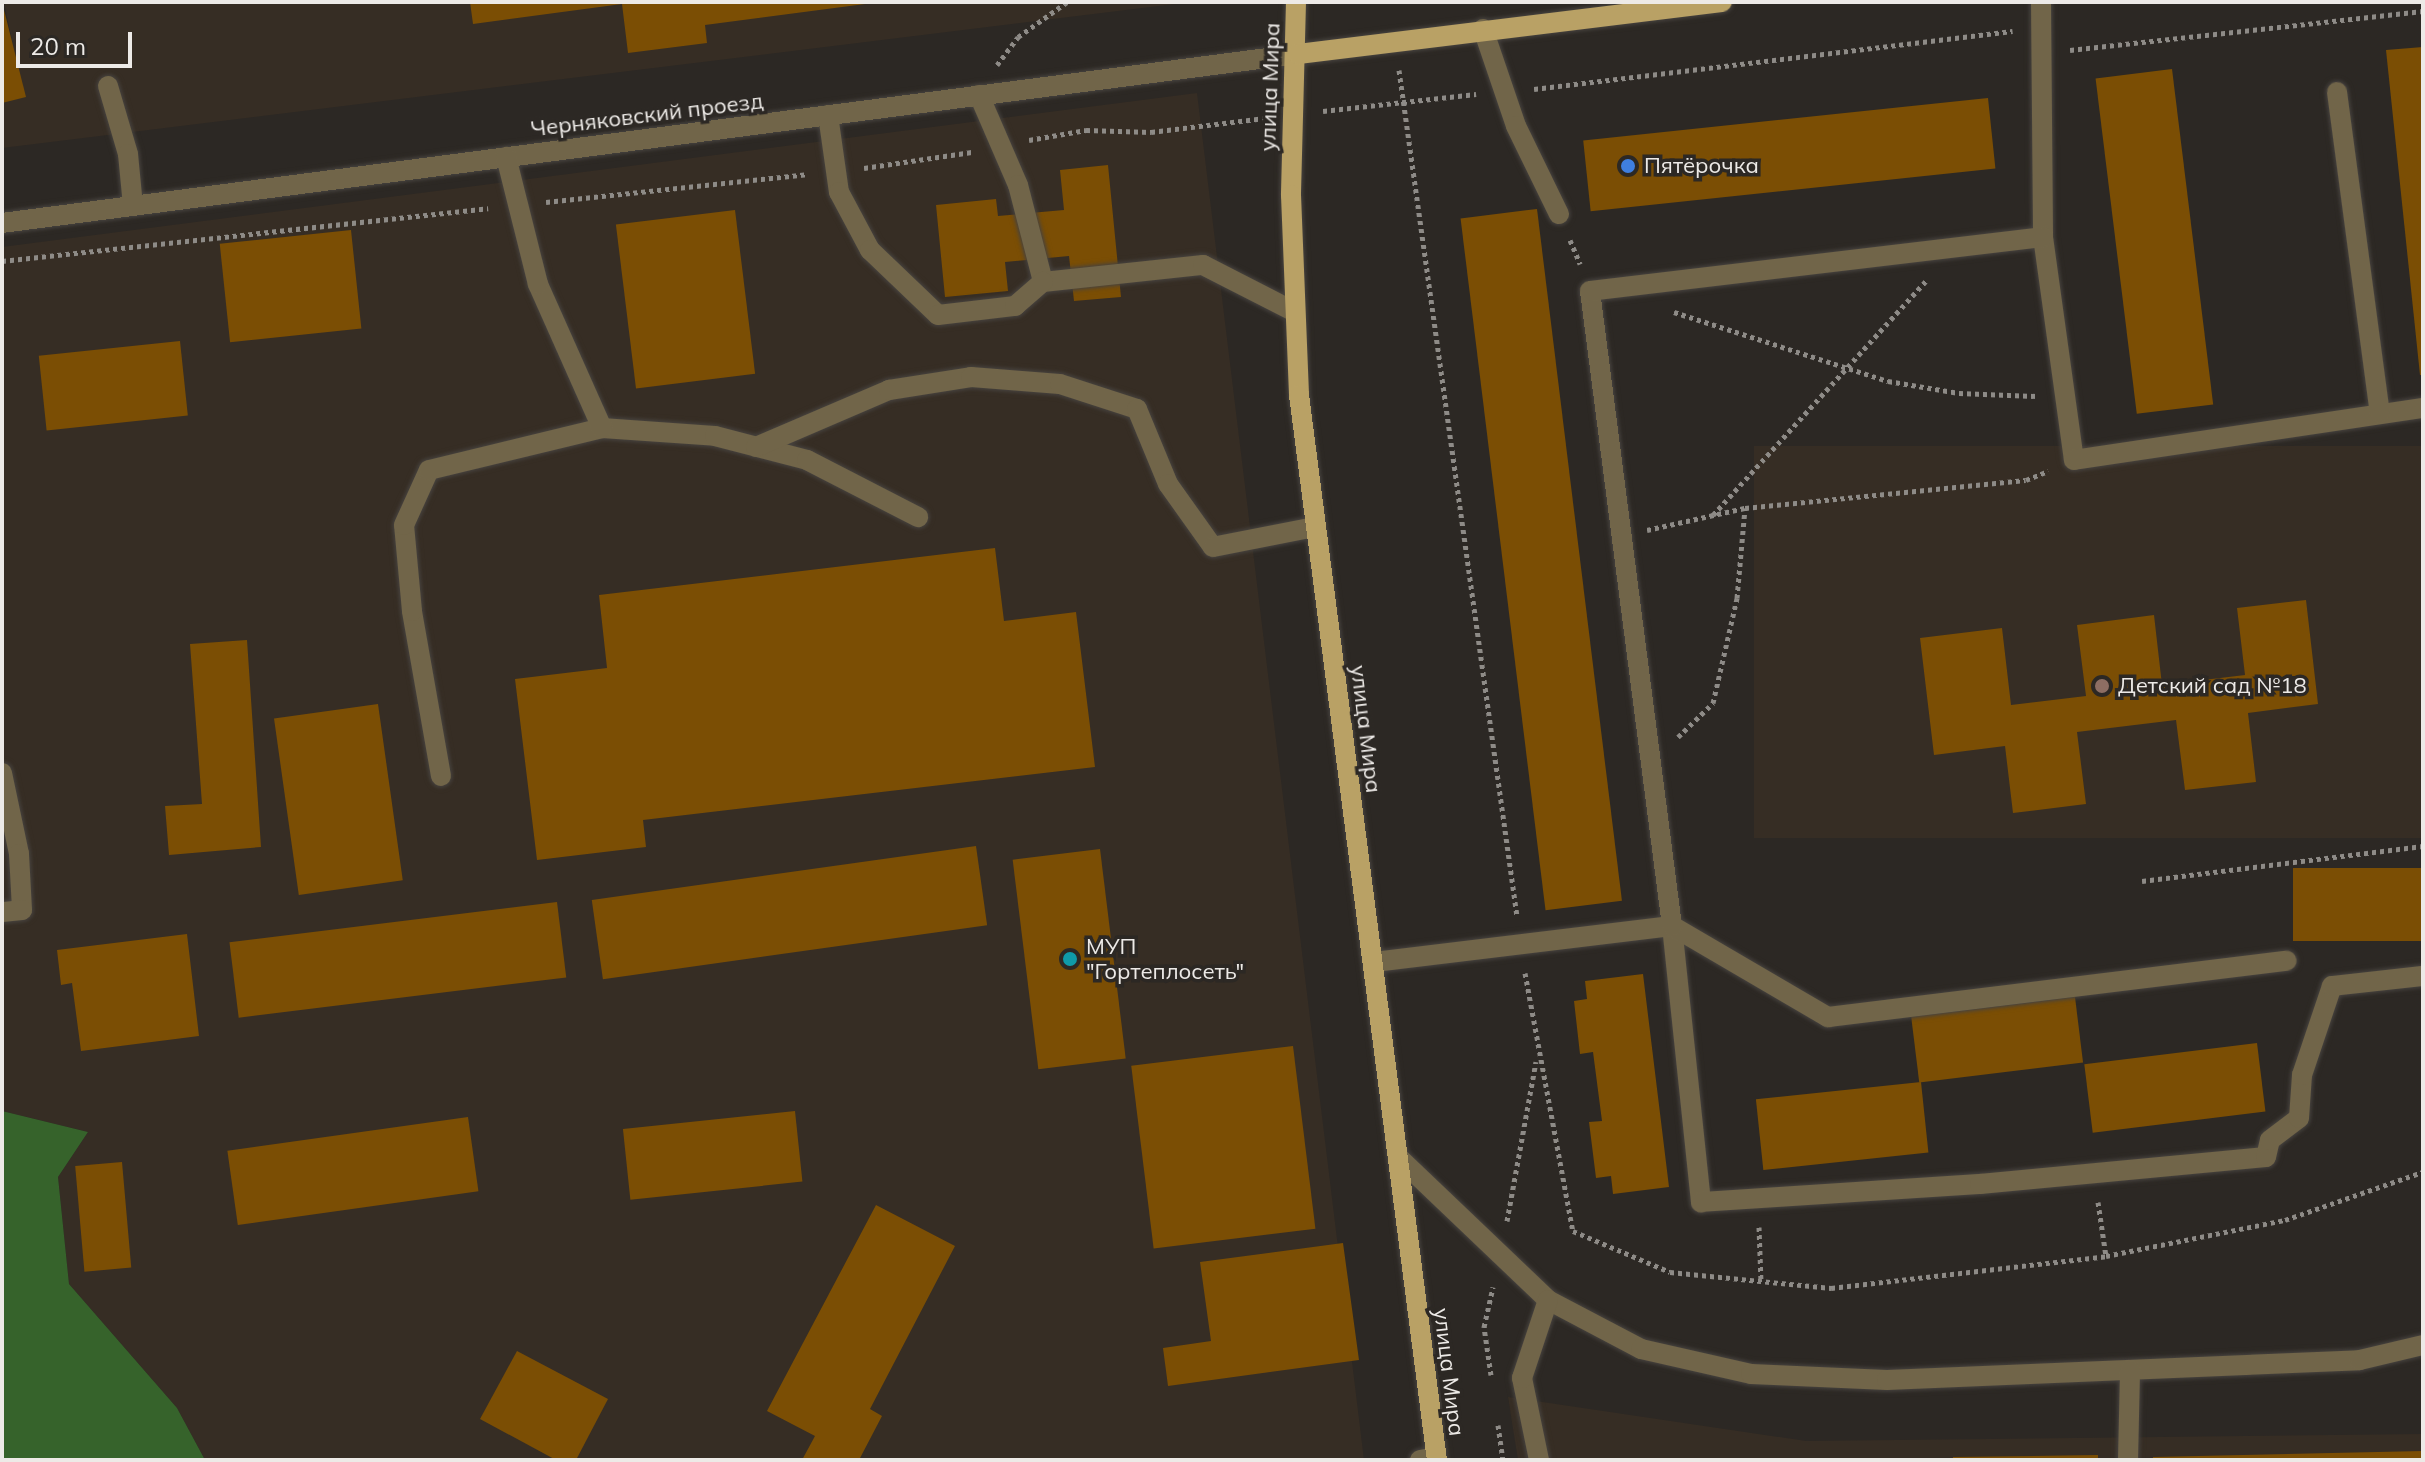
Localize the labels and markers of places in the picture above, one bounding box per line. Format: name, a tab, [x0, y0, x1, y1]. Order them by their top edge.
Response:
place label: Пятёрочка	[1644, 153, 1759, 179]
marker: Пятёрочка	[1619, 157, 1637, 175]
place label: Детский сад №18	[2118, 673, 2307, 699]
marker: Детский сад №18	[2093, 677, 2111, 695]
place label: МУП "Гортеплосеть"	[1086, 933, 1244, 984]
marker: МУП "Гортеплосеть"	[1061, 950, 1079, 968]

